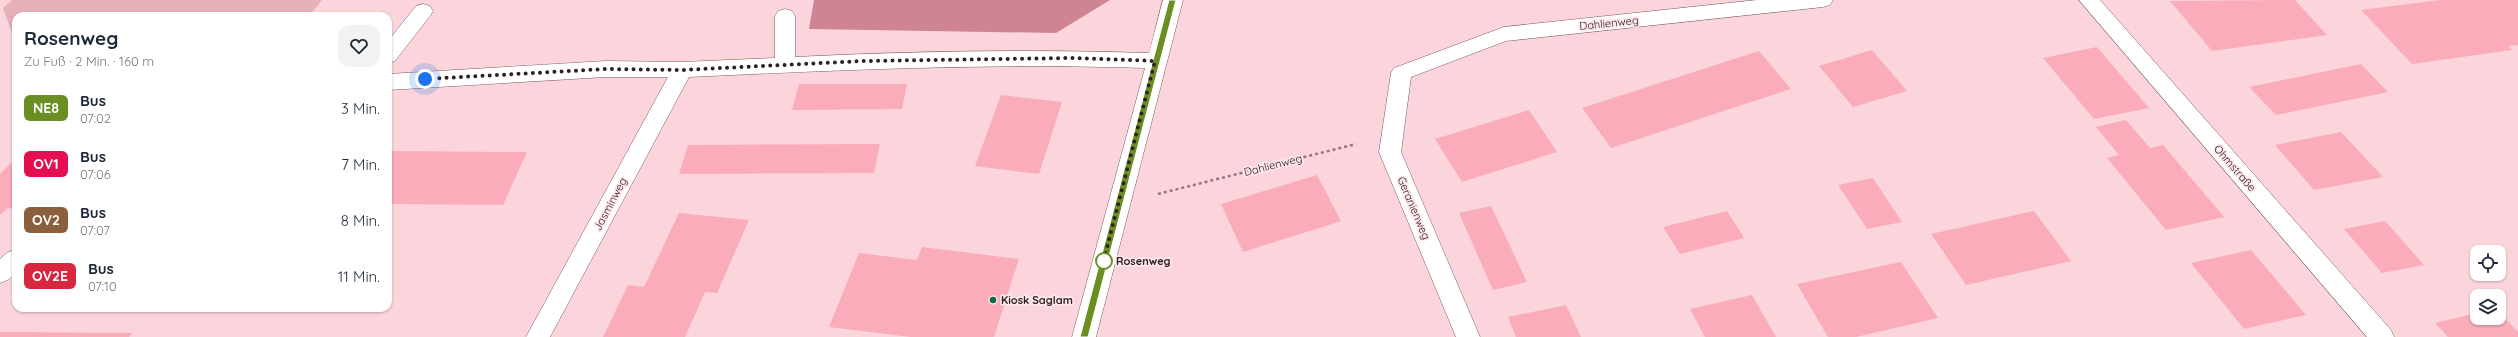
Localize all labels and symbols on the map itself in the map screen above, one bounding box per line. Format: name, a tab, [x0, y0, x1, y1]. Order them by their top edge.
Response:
street label: Dahlienweg	[1579, 13, 1639, 33]
your location	[415, 69, 435, 89]
street label: Ohmstraße	[2211, 142, 2259, 194]
street label: Dahlienweg	[1242, 151, 1304, 179]
street label: Geranienweg	[1394, 174, 1434, 242]
street label: Jasminweg	[590, 175, 630, 233]
marker: Rosenweg	[1095, 252, 1113, 270]
place label: Rosenweg	[1116, 254, 1171, 268]
place label: Kiosk Saglam	[1001, 293, 1073, 307]
marker: Kiosk Saglam	[988, 295, 998, 305]

